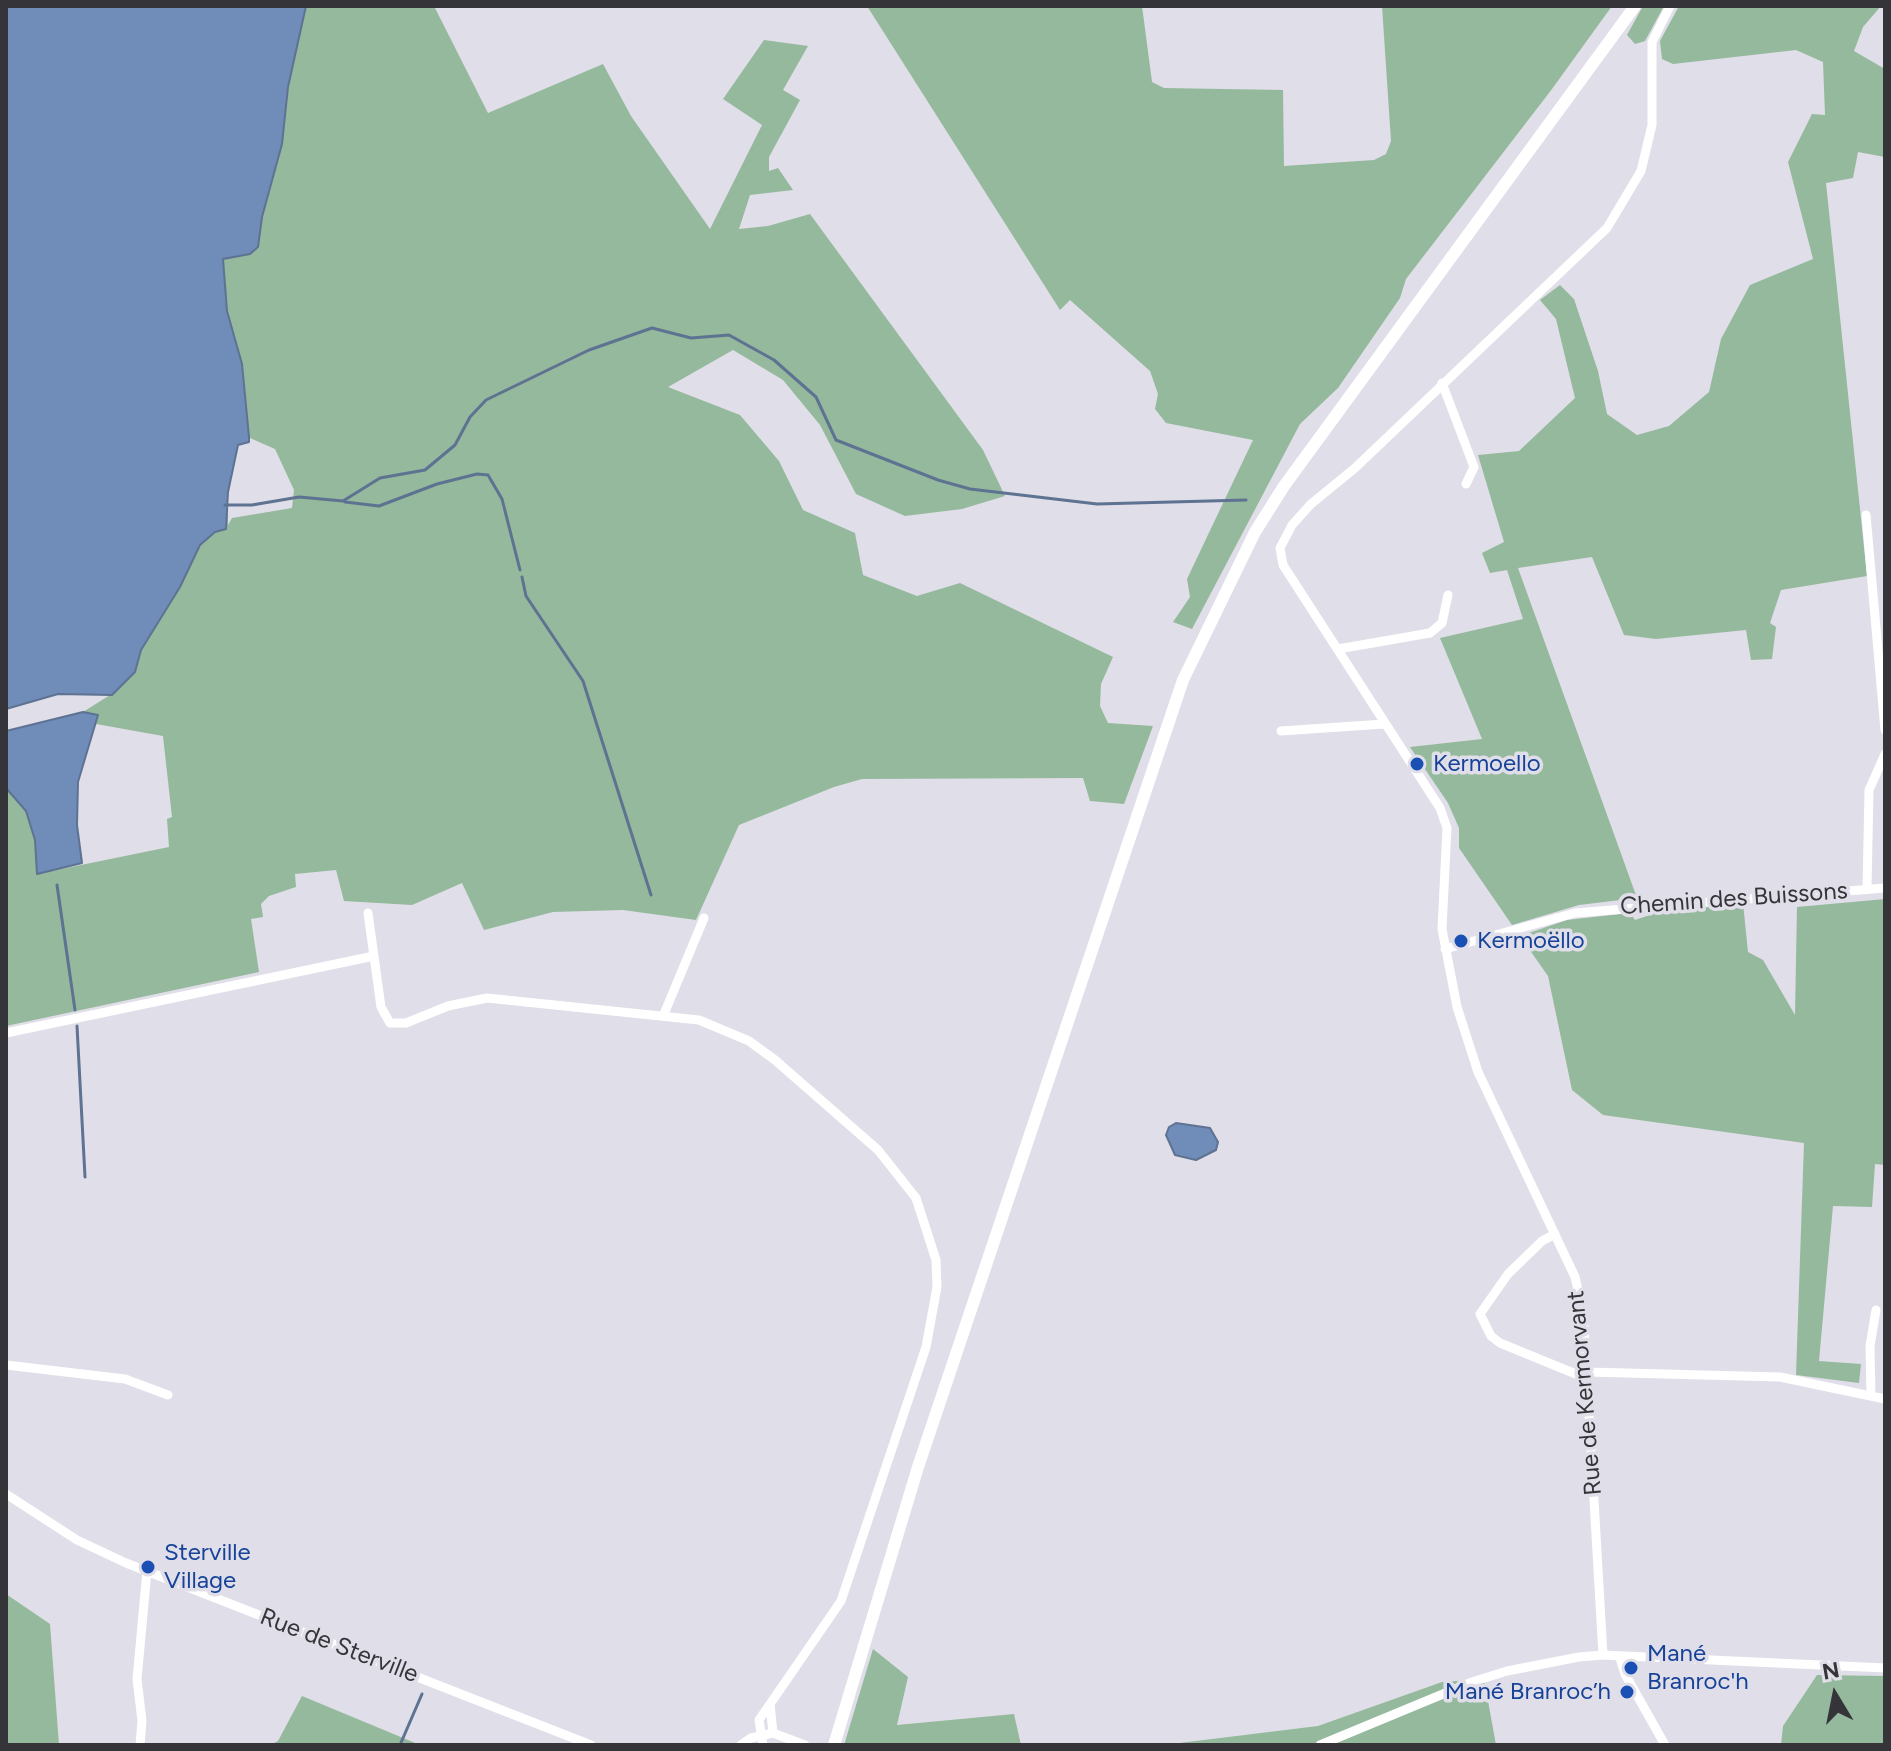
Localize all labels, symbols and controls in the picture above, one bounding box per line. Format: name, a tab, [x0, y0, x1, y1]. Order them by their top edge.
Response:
place label: Kermoello	[1433, 750, 1541, 778]
marker: Kermoello	[1408, 755, 1426, 773]
street label: Chemin des Buissons	[1619, 877, 1849, 921]
place label: Kermoëllo	[1477, 927, 1585, 955]
marker: Kermoëllo	[1452, 932, 1470, 950]
street label: Rue de Kermorvant	[1562, 1289, 1608, 1497]
place label: Sterville Village	[164, 1539, 251, 1595]
marker: Sterville Village	[139, 1558, 157, 1576]
street label: Rue de Sterville	[256, 1603, 422, 1689]
place label: Mané Branroc'h	[1647, 1640, 1749, 1696]
north arrow	[1795, 1655, 1875, 1735]
text: N	[1820, 1656, 1841, 1686]
marker: Mané Branroc'h	[1622, 1659, 1640, 1677]
place label: Mané Branroc’h	[1445, 1678, 1611, 1706]
marker: Mané Branroc’h	[1618, 1683, 1636, 1701]

